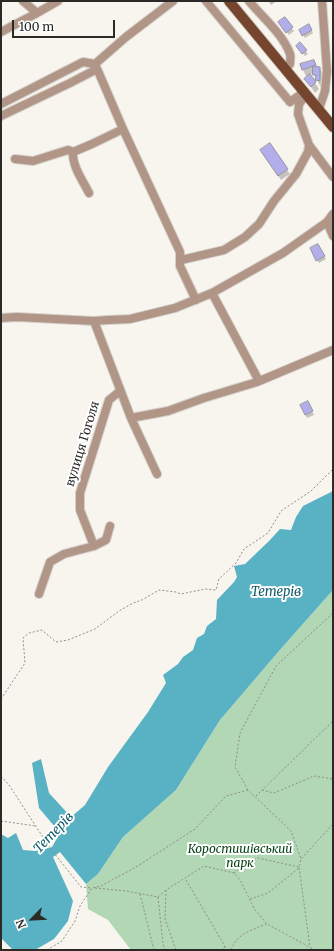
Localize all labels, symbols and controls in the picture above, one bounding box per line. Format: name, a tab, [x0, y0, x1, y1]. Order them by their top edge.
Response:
scale bar	[14, 12, 117, 38]
text: 100 m	[19, 19, 54, 34]
street label: вулиця Гоголя	[63, 400, 103, 488]
water label: Тетерів	[251, 584, 301, 600]
water label: Тетерів	[31, 809, 77, 857]
park label: Коростишівський парк	[188, 843, 292, 871]
north arrow	[12, 899, 52, 939]
text: N	[13, 917, 29, 931]

